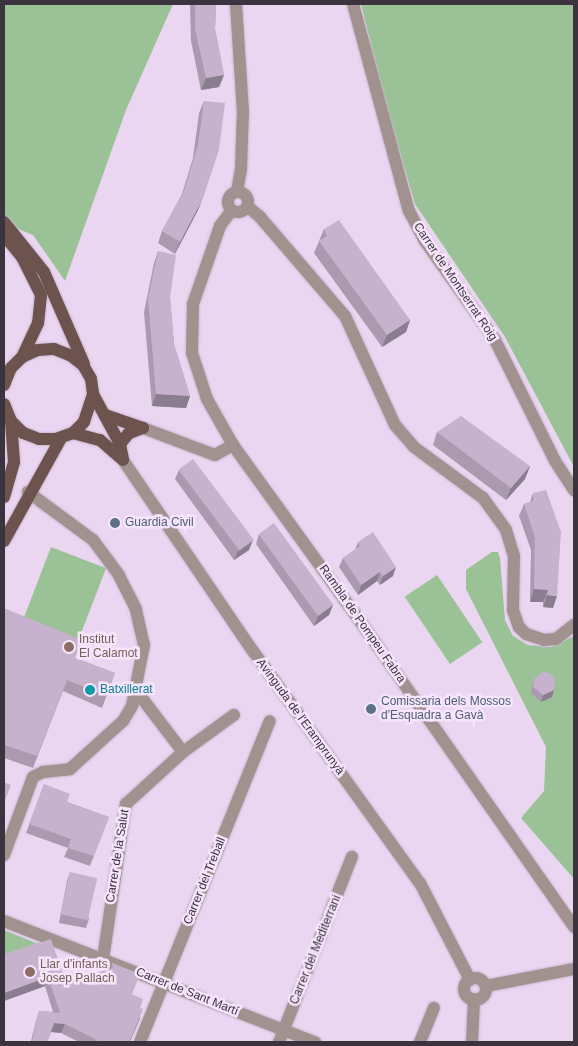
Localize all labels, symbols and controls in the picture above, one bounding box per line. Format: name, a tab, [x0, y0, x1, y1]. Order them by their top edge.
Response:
street label: Carrer de Montserrat Roig	[410, 220, 500, 344]
place label: Guardia Civil	[125, 516, 194, 530]
marker: Guardia Civil	[109, 517, 121, 529]
street label: Rambla de Pompeu Fabra	[316, 562, 408, 686]
place label: Institut El Calamot	[79, 633, 138, 661]
marker: Institut El Calamot	[63, 641, 75, 653]
street label: Avinguda de l'Eramprunyà	[253, 656, 347, 778]
place label: Batxillerat	[100, 683, 153, 697]
marker: Batxillerat	[84, 684, 96, 696]
place label: Comissaria dels Mossos d'Esquadra a Gavà	[381, 695, 511, 723]
marker: Comissaria dels Mossos d'Esquadra a Gavà	[365, 703, 377, 715]
street label: Carrer de la Salut	[104, 808, 132, 904]
street label: Carrer del Treball	[181, 835, 229, 927]
street label: Carrer del Mediterrani	[287, 893, 345, 1007]
place label: Llar d'infants Josep Pallach	[40, 958, 115, 986]
street label: Carrer de Sant Martí	[134, 965, 240, 1019]
marker: Llar d'infants Josep Pallach	[24, 966, 36, 978]

